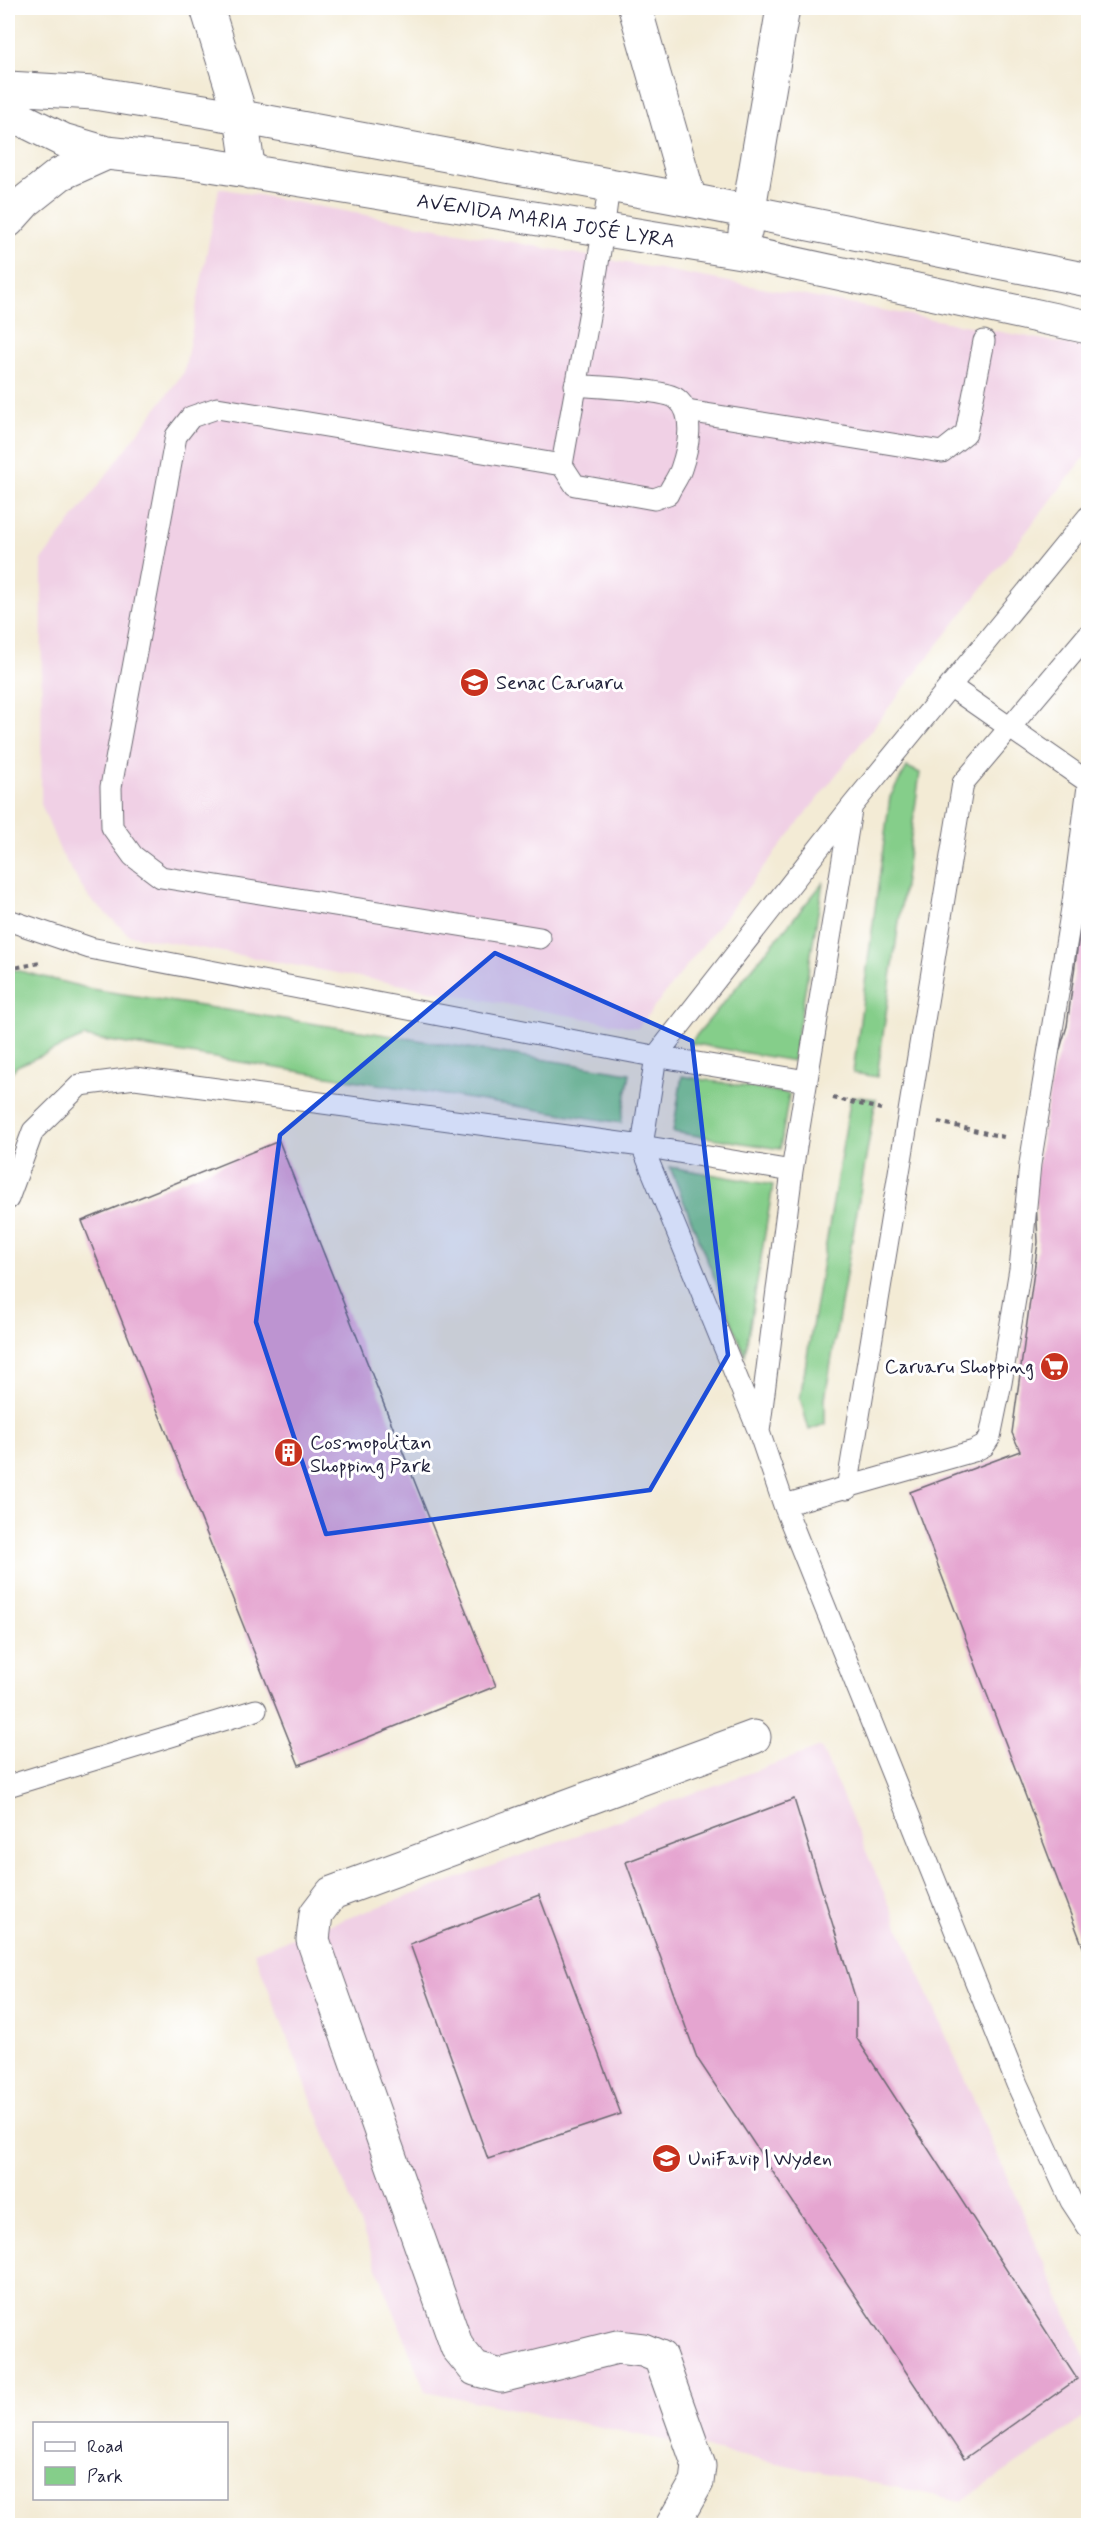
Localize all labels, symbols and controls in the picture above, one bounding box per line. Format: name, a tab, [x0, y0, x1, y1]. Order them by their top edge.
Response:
street label: AVENIDA MARIA JOSÉ LYRA	[415, 188, 677, 255]
school or university icon: Senac Caruaru	[459, 666, 491, 698]
place label: Senac Caruaru	[496, 670, 624, 697]
supermarket icon: Caruaru Shopping	[1039, 1350, 1071, 1382]
place label: Caruaru Shopping	[885, 1354, 1034, 1381]
place label: Cosmopolitan Shopping Park	[310, 1430, 432, 1480]
building icon: Cosmopolitan Shopping Park	[273, 1437, 305, 1469]
school or university icon: UniFavip | Wyden	[651, 2142, 683, 2174]
place label: UniFavip | Wyden	[688, 2146, 832, 2173]
legend	[33, 2422, 228, 2500]
text: Road	[87, 2435, 123, 2459]
text: Park	[87, 2465, 123, 2489]

